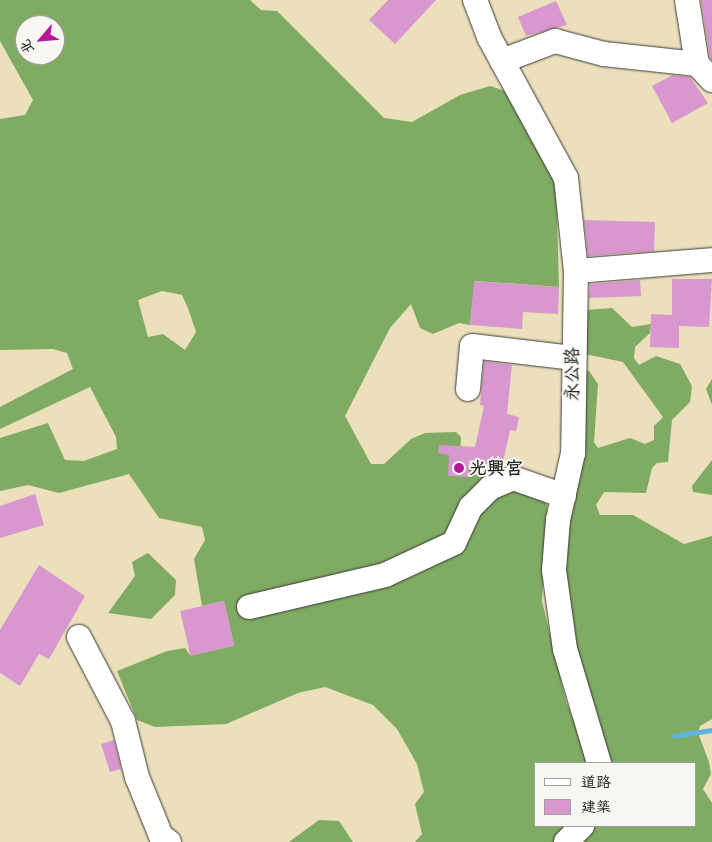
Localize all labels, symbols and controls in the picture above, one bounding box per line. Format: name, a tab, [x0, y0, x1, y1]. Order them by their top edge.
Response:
north arrow	[15, 15, 65, 65]
text: 北	[16, 36, 38, 57]
street label: 永公路	[561, 347, 583, 401]
place label: 光興宮	[469, 457, 523, 479]
marker: 光興宮	[453, 462, 465, 474]
legend	[534, 762, 697, 827]
text: 道路	[581, 773, 611, 792]
text: 建築	[581, 798, 611, 817]

